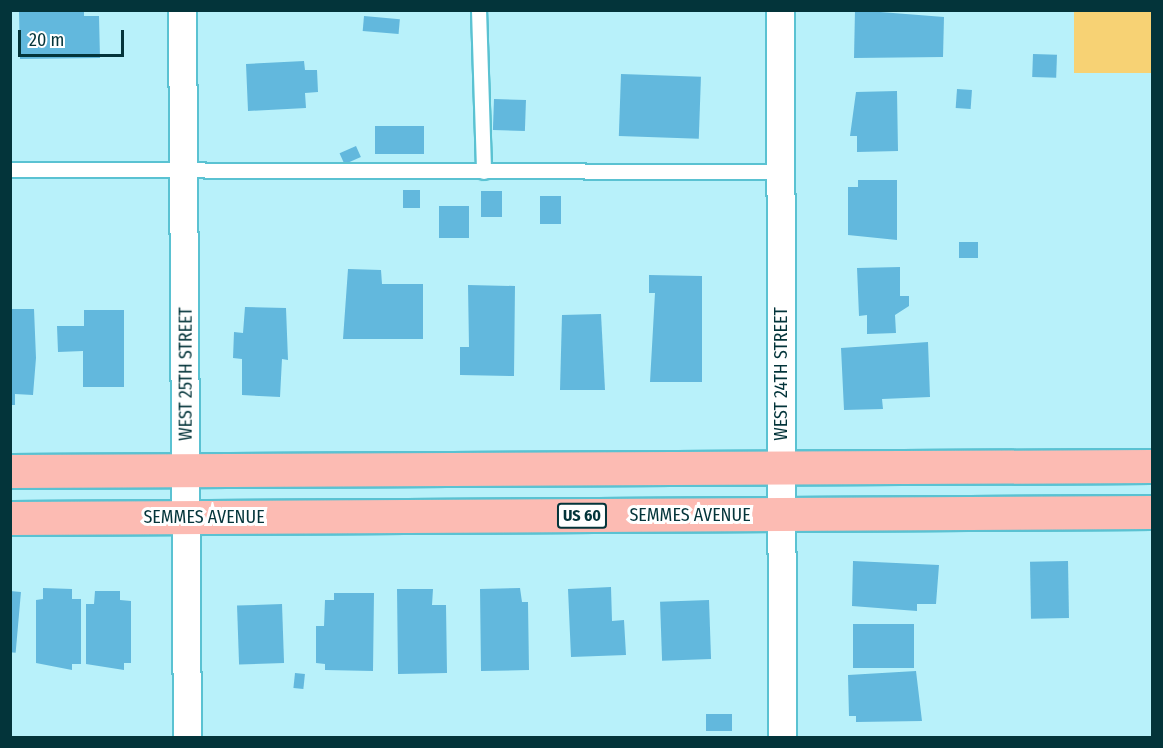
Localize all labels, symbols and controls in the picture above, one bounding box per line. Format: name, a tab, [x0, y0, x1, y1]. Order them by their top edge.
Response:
scale bar	[21, 18, 128, 56]
text: 20 m	[29, 29, 64, 51]
street label: WEST 25TH STREET	[175, 307, 197, 441]
street label: WEST 24TH STREET	[770, 307, 792, 441]
road number: US 60	[556, 503, 608, 529]
street label: SEMMES AVENUE	[629, 504, 751, 526]
street label: SEMMES AVENUE	[143, 506, 265, 528]

